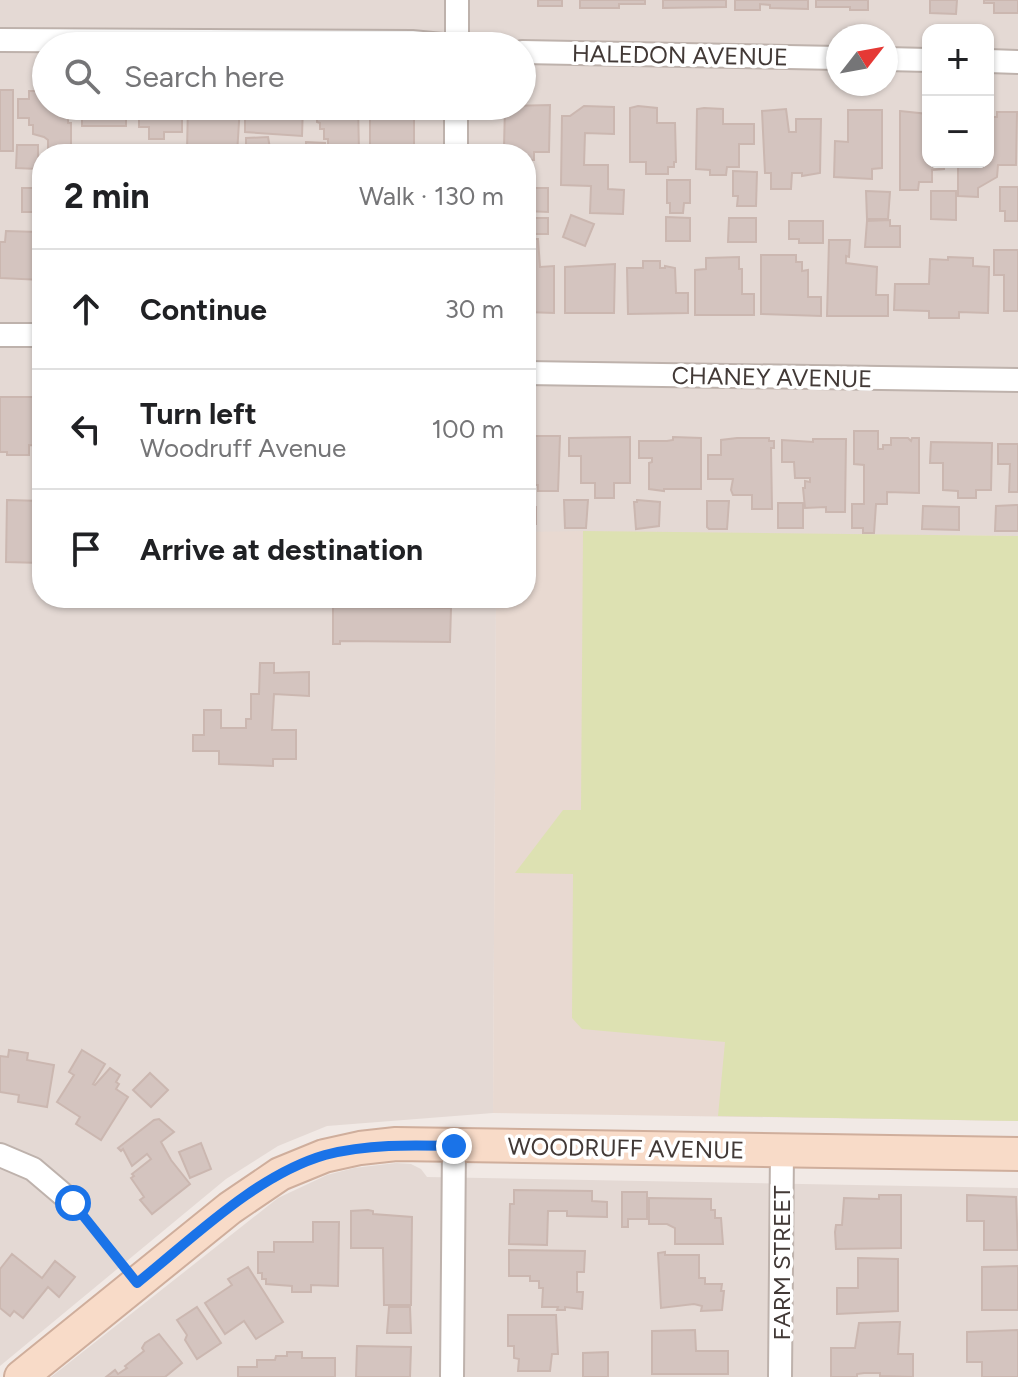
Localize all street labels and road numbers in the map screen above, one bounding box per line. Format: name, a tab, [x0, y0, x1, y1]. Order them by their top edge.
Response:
street label: HALEDON AVENUE	[572, 39, 788, 71]
street label: CHANEY AVENUE	[671, 361, 873, 393]
street label: WOODRUFF AVENUE	[507, 1131, 745, 1165]
street label: FARM STREET	[767, 1185, 796, 1341]

